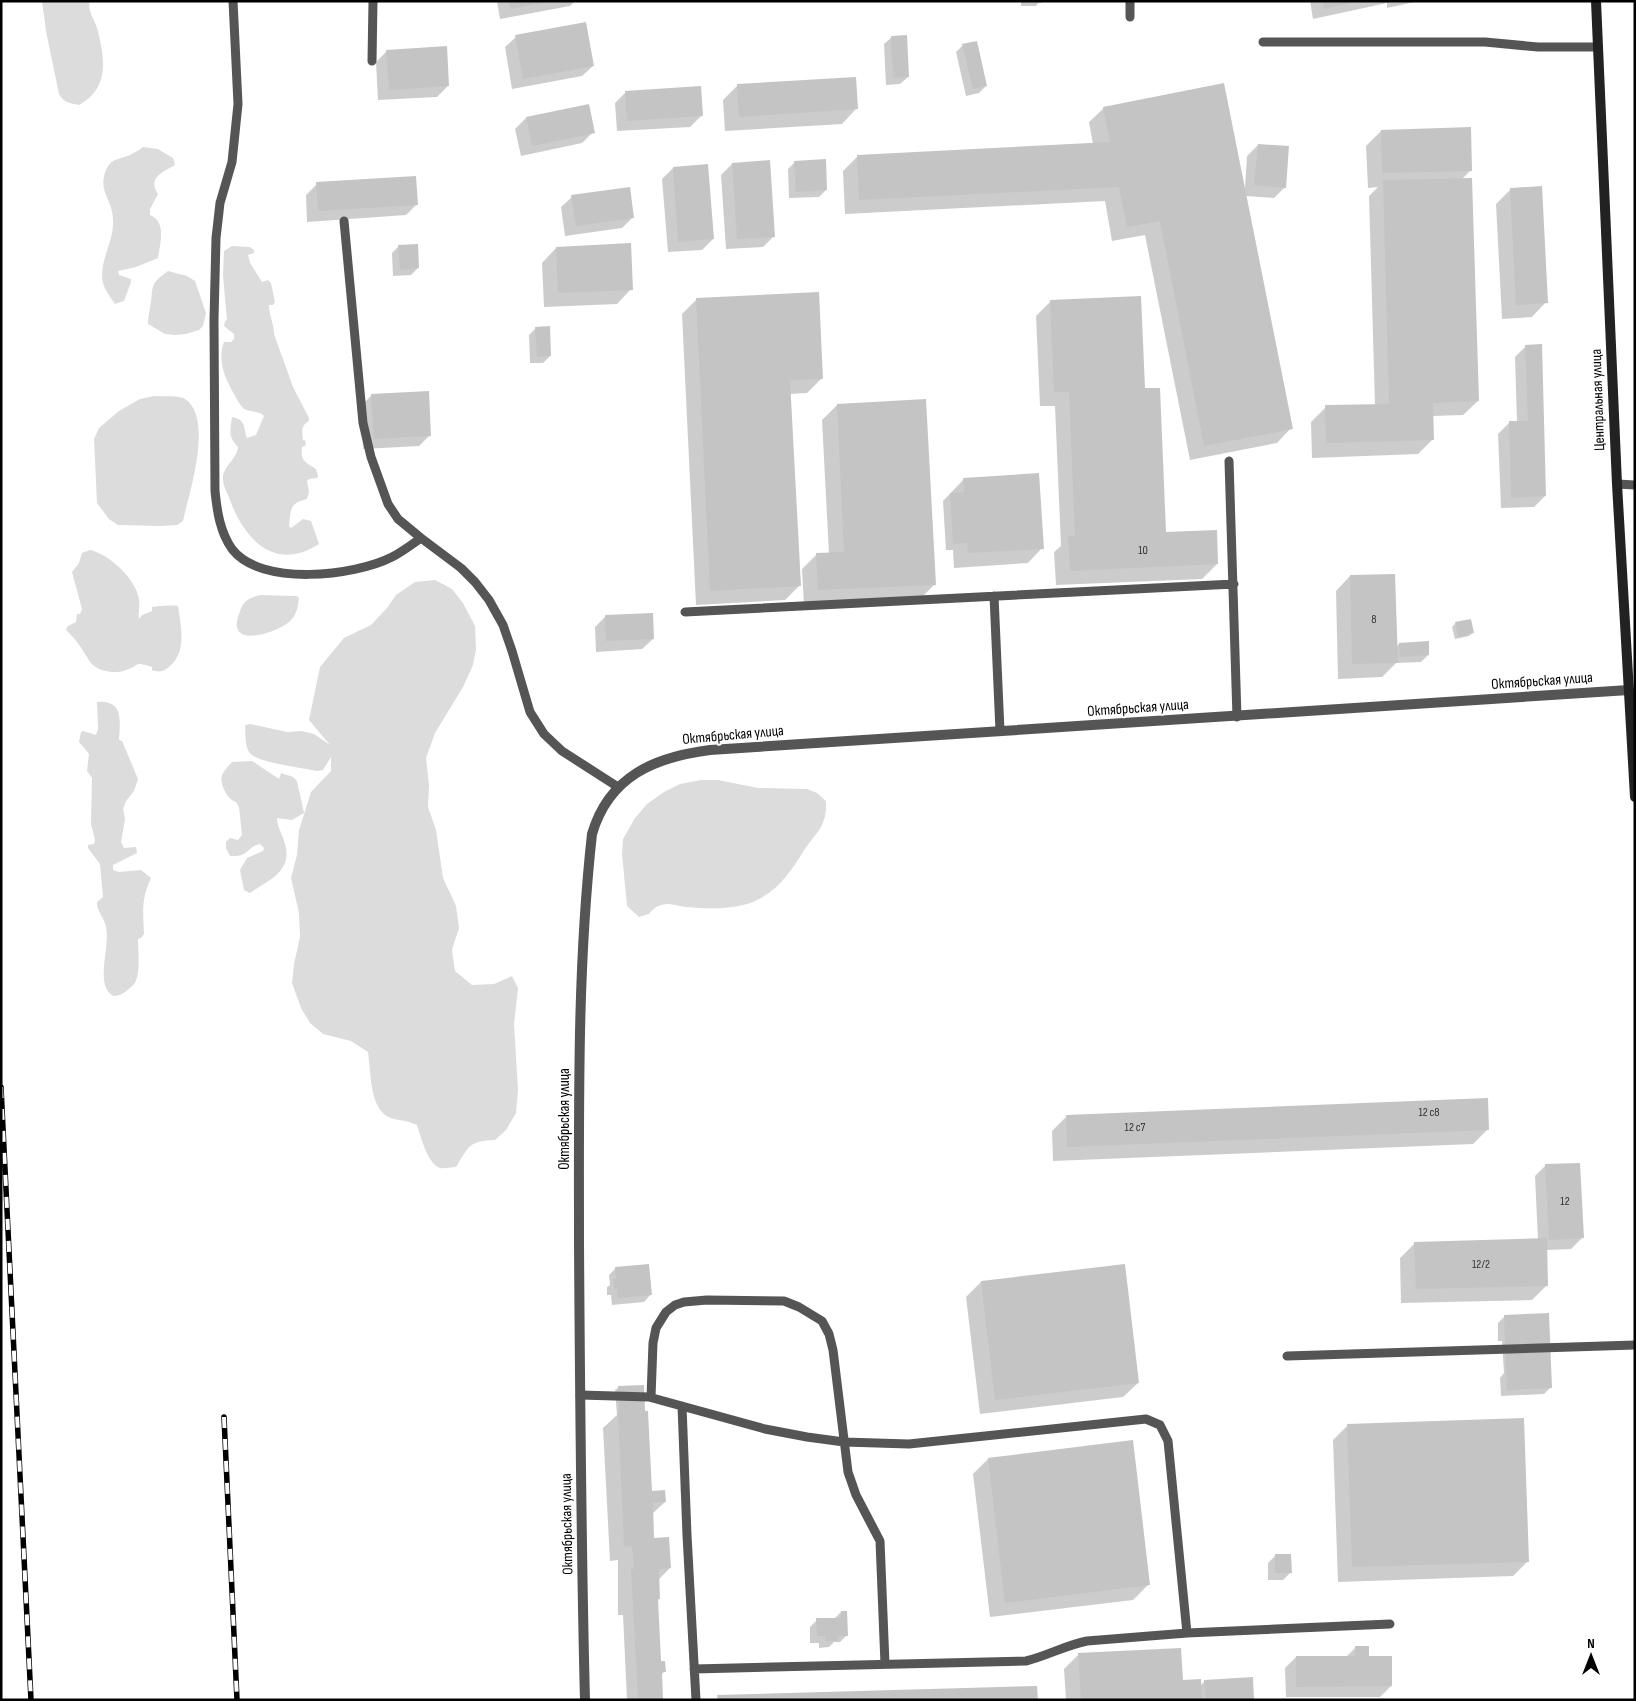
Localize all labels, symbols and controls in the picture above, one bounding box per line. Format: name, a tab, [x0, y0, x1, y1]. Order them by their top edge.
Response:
street label: Центральная улица	[1587, 348, 1609, 451]
house number: 10	[1138, 543, 1148, 558]
house number: 8	[1371, 612, 1377, 627]
street label: Октябрьская улица	[1491, 668, 1594, 694]
street label: Октябрьская улица	[1087, 695, 1190, 721]
street label: Октябрьская улица	[682, 721, 785, 749]
street label: Октябрьская улица	[555, 1068, 574, 1170]
house number: 12 с8	[1418, 1105, 1440, 1120]
house number: 12 с7	[1125, 1120, 1146, 1135]
house number: 12	[1560, 1194, 1570, 1209]
house number: 12/2	[1472, 1257, 1490, 1272]
street label: Октябрьская улица	[557, 1473, 577, 1575]
north arrow	[1566, 1631, 1616, 1681]
text: N	[1587, 1635, 1595, 1652]

